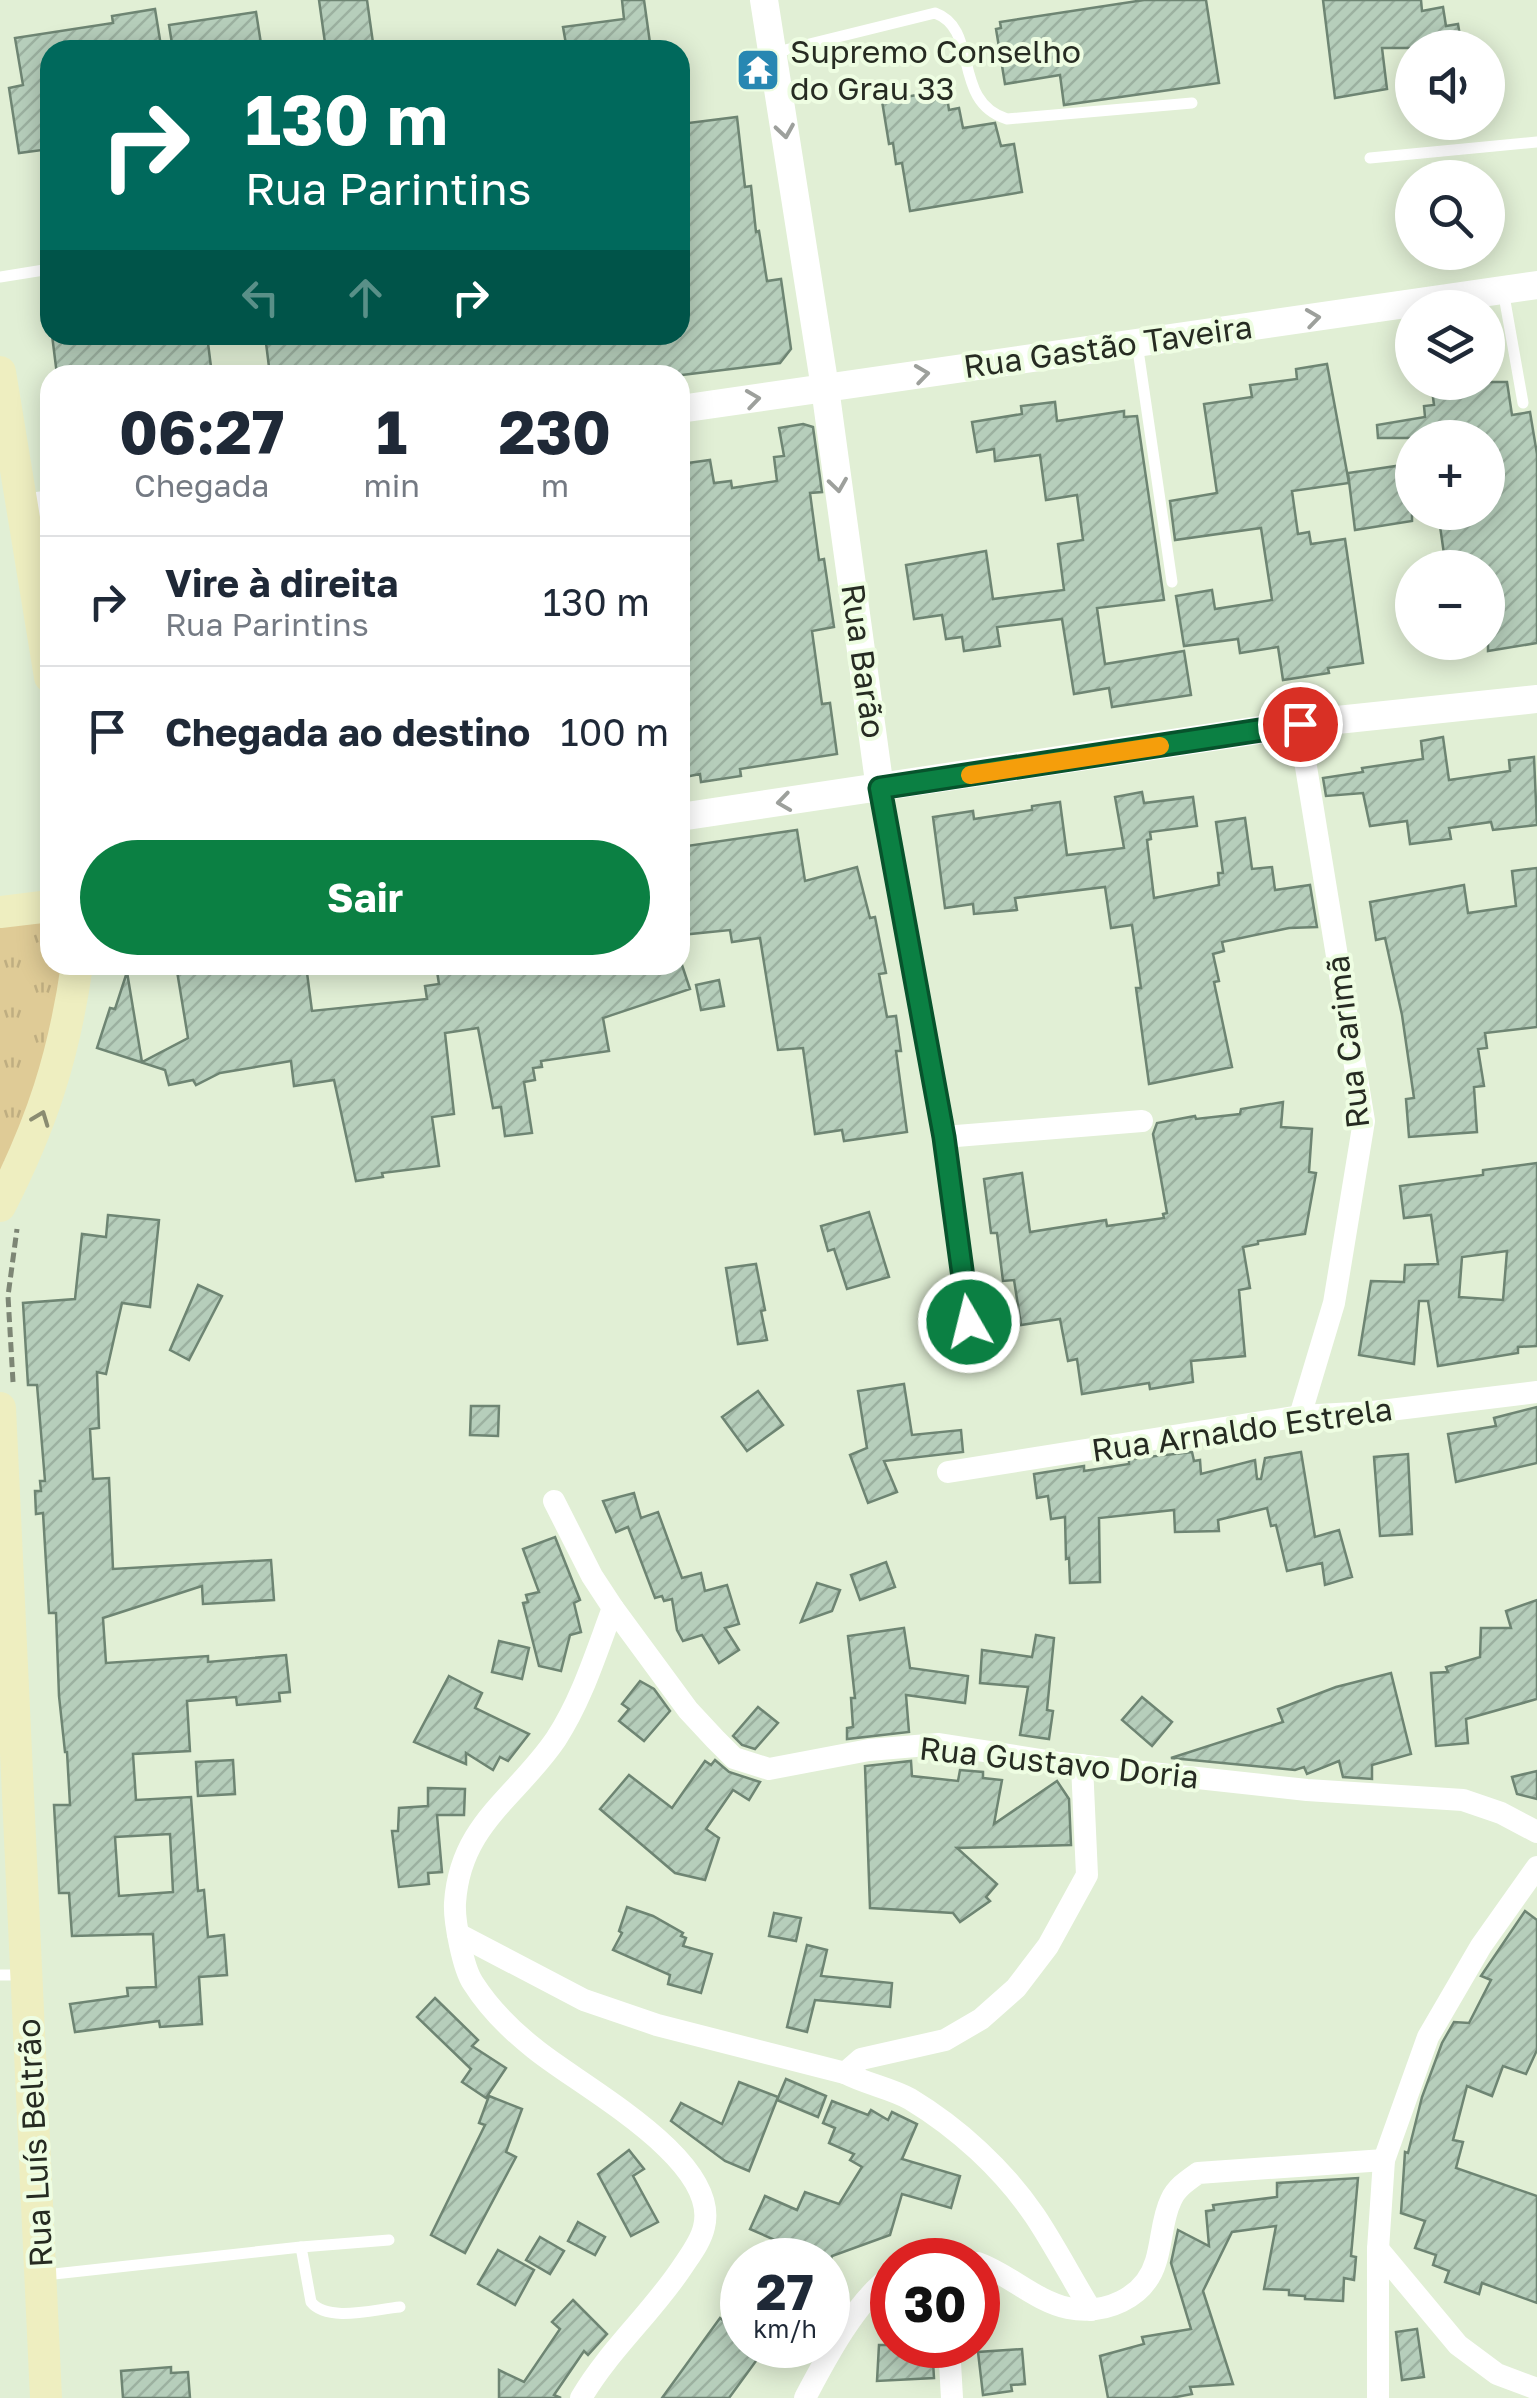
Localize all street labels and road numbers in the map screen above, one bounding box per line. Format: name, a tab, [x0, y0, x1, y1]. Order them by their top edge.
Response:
street label: Rua Gastão Taveira	[961, 307, 1255, 385]
street label: Rua Barão	[834, 581, 894, 741]
street label: Rua Carimã	[1318, 954, 1376, 1131]
street label: Rua Arnaldo Estrela	[1089, 1389, 1395, 1469]
street label: Rua Gustavo Doria	[917, 1728, 1201, 1796]
street label: Rua Luís Beltrão	[9, 2018, 59, 2268]

